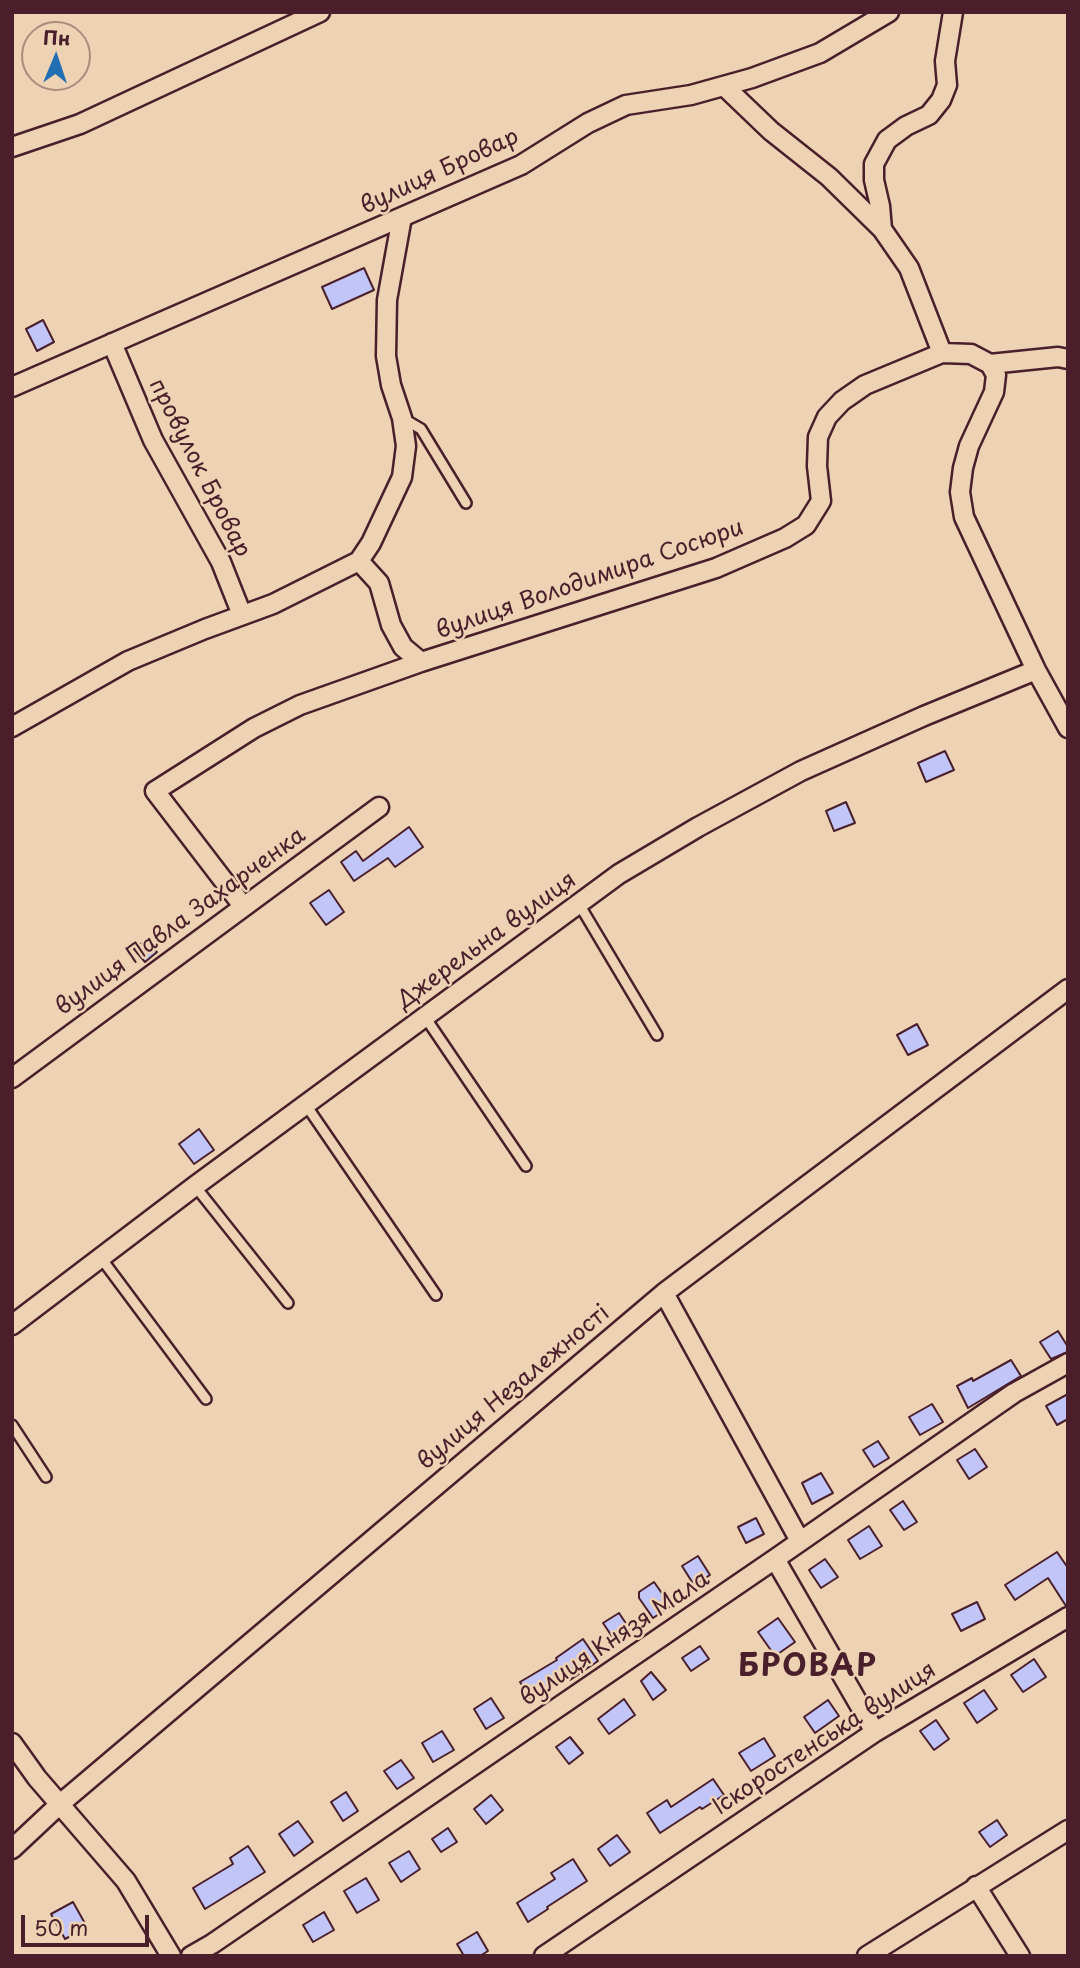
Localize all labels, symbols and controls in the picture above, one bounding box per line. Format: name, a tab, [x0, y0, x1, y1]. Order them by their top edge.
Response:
north arrow	[21, 21, 91, 91]
text: Пн	[42, 23, 71, 51]
street label: вулиця Бровар	[357, 123, 523, 221]
street label: провулок Бровар	[142, 374, 256, 562]
street label: вулиця Володимира Сосюри	[433, 514, 747, 646]
street label: вулиця Павла Захарченка	[51, 822, 311, 1022]
street label: Джерельна вулиця	[392, 867, 582, 1015]
street label: вулиця Незалежності	[412, 1300, 616, 1476]
street label: вулиця Князя Мала	[515, 1565, 715, 1713]
district label: БРОВАР	[740, 1650, 876, 1686]
street label: Іскоростенська вулиця	[708, 1657, 942, 1821]
scale bar	[24, 1902, 152, 1946]
text: 50 m	[34, 1911, 88, 1943]

